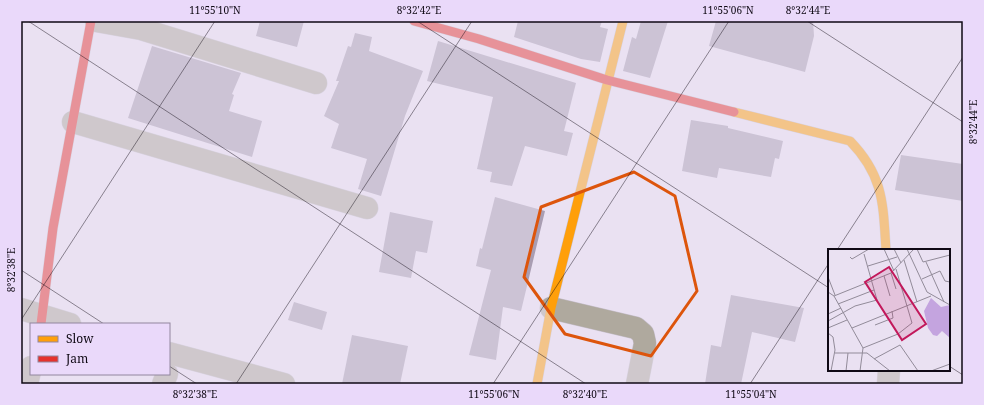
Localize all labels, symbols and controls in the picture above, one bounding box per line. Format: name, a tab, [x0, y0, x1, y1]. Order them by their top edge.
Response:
text: 11°55'10"N	[189, 3, 241, 17]
text: 8°32'42"E	[397, 3, 441, 17]
text: 11°55'06"N	[702, 3, 754, 17]
text: 8°32'44"E	[786, 3, 830, 17]
text: 8°32'44"E	[966, 100, 980, 144]
text: 8°32'38"E	[4, 248, 18, 292]
inset map	[828, 249, 950, 371]
legend	[30, 323, 170, 375]
text: Slow	[66, 330, 94, 347]
text: Jam	[65, 350, 88, 367]
text: 8°32'38"E	[173, 387, 217, 401]
text: 11°55'06"N	[468, 387, 520, 401]
text: 8°32'40"E	[563, 387, 607, 401]
text: 11°55'04"N	[725, 387, 777, 401]

